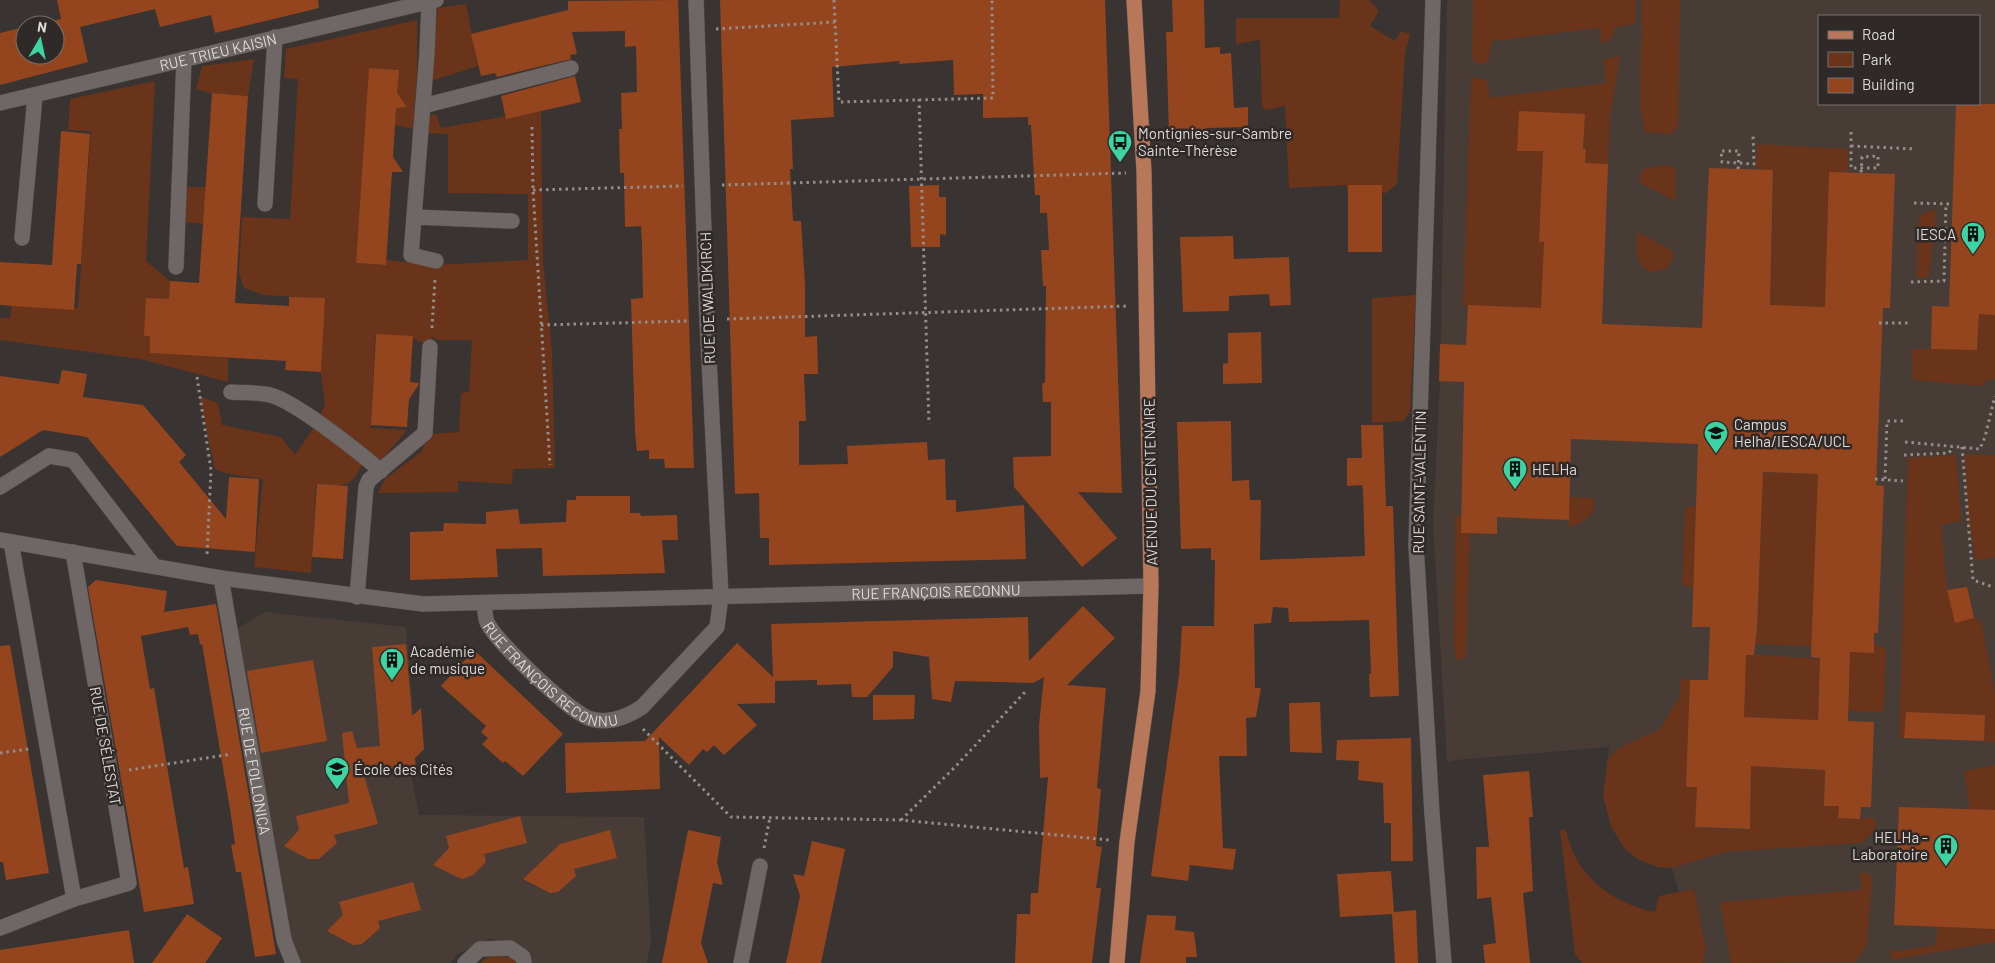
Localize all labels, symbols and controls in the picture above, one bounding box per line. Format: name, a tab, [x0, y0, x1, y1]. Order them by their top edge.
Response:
north arrow	[15, 15, 65, 65]
legend	[1818, 15, 1980, 105]
text: N	[36, 18, 48, 36]
text: Road	[1862, 25, 1895, 43]
street label: RUE TRIEU KAISIN	[158, 29, 278, 74]
text: Park	[1862, 50, 1892, 68]
text: Building	[1862, 75, 1915, 93]
place label: Montignies-sur-Sambre Sainte-Thérèse	[1138, 124, 1292, 159]
bus stop icon: Montignies-sur-Sambre Sainte-Thérèse	[1107, 129, 1133, 163]
building icon: IESCA	[1960, 221, 1986, 255]
place label: IESCA	[1916, 225, 1956, 243]
street label: RUE DE WALDKIRCH	[696, 232, 718, 364]
street label: AVENUE DU CENTENAIRE	[1140, 398, 1160, 566]
street label: RUE SAINT-VALENTIN	[1409, 410, 1429, 554]
place label: Campus Helha/IESCA/UCL	[1734, 415, 1850, 450]
school or university icon: Campus Helha/IESCA/UCL	[1703, 420, 1729, 454]
building icon: HELHa	[1502, 456, 1528, 490]
place label: HELHa	[1532, 460, 1577, 478]
street label: RUE FRANÇOIS RECONNU	[851, 580, 1021, 602]
street label: RUE FRANÇOIS RECONNU	[480, 618, 619, 730]
place label: Académie de musique	[410, 642, 485, 677]
building icon: Académie de musique	[379, 647, 405, 681]
street label: RUE DE SÉLESTAT	[87, 685, 125, 807]
street label: RUE DE FOLLONICA	[235, 706, 275, 836]
school or university icon: École des Cités	[324, 756, 350, 790]
place label: École des Cités	[354, 760, 453, 778]
place label: HELHa - Laboratoire	[1852, 828, 1928, 863]
building icon: HELHa - Laboratoire	[1933, 833, 1959, 867]

